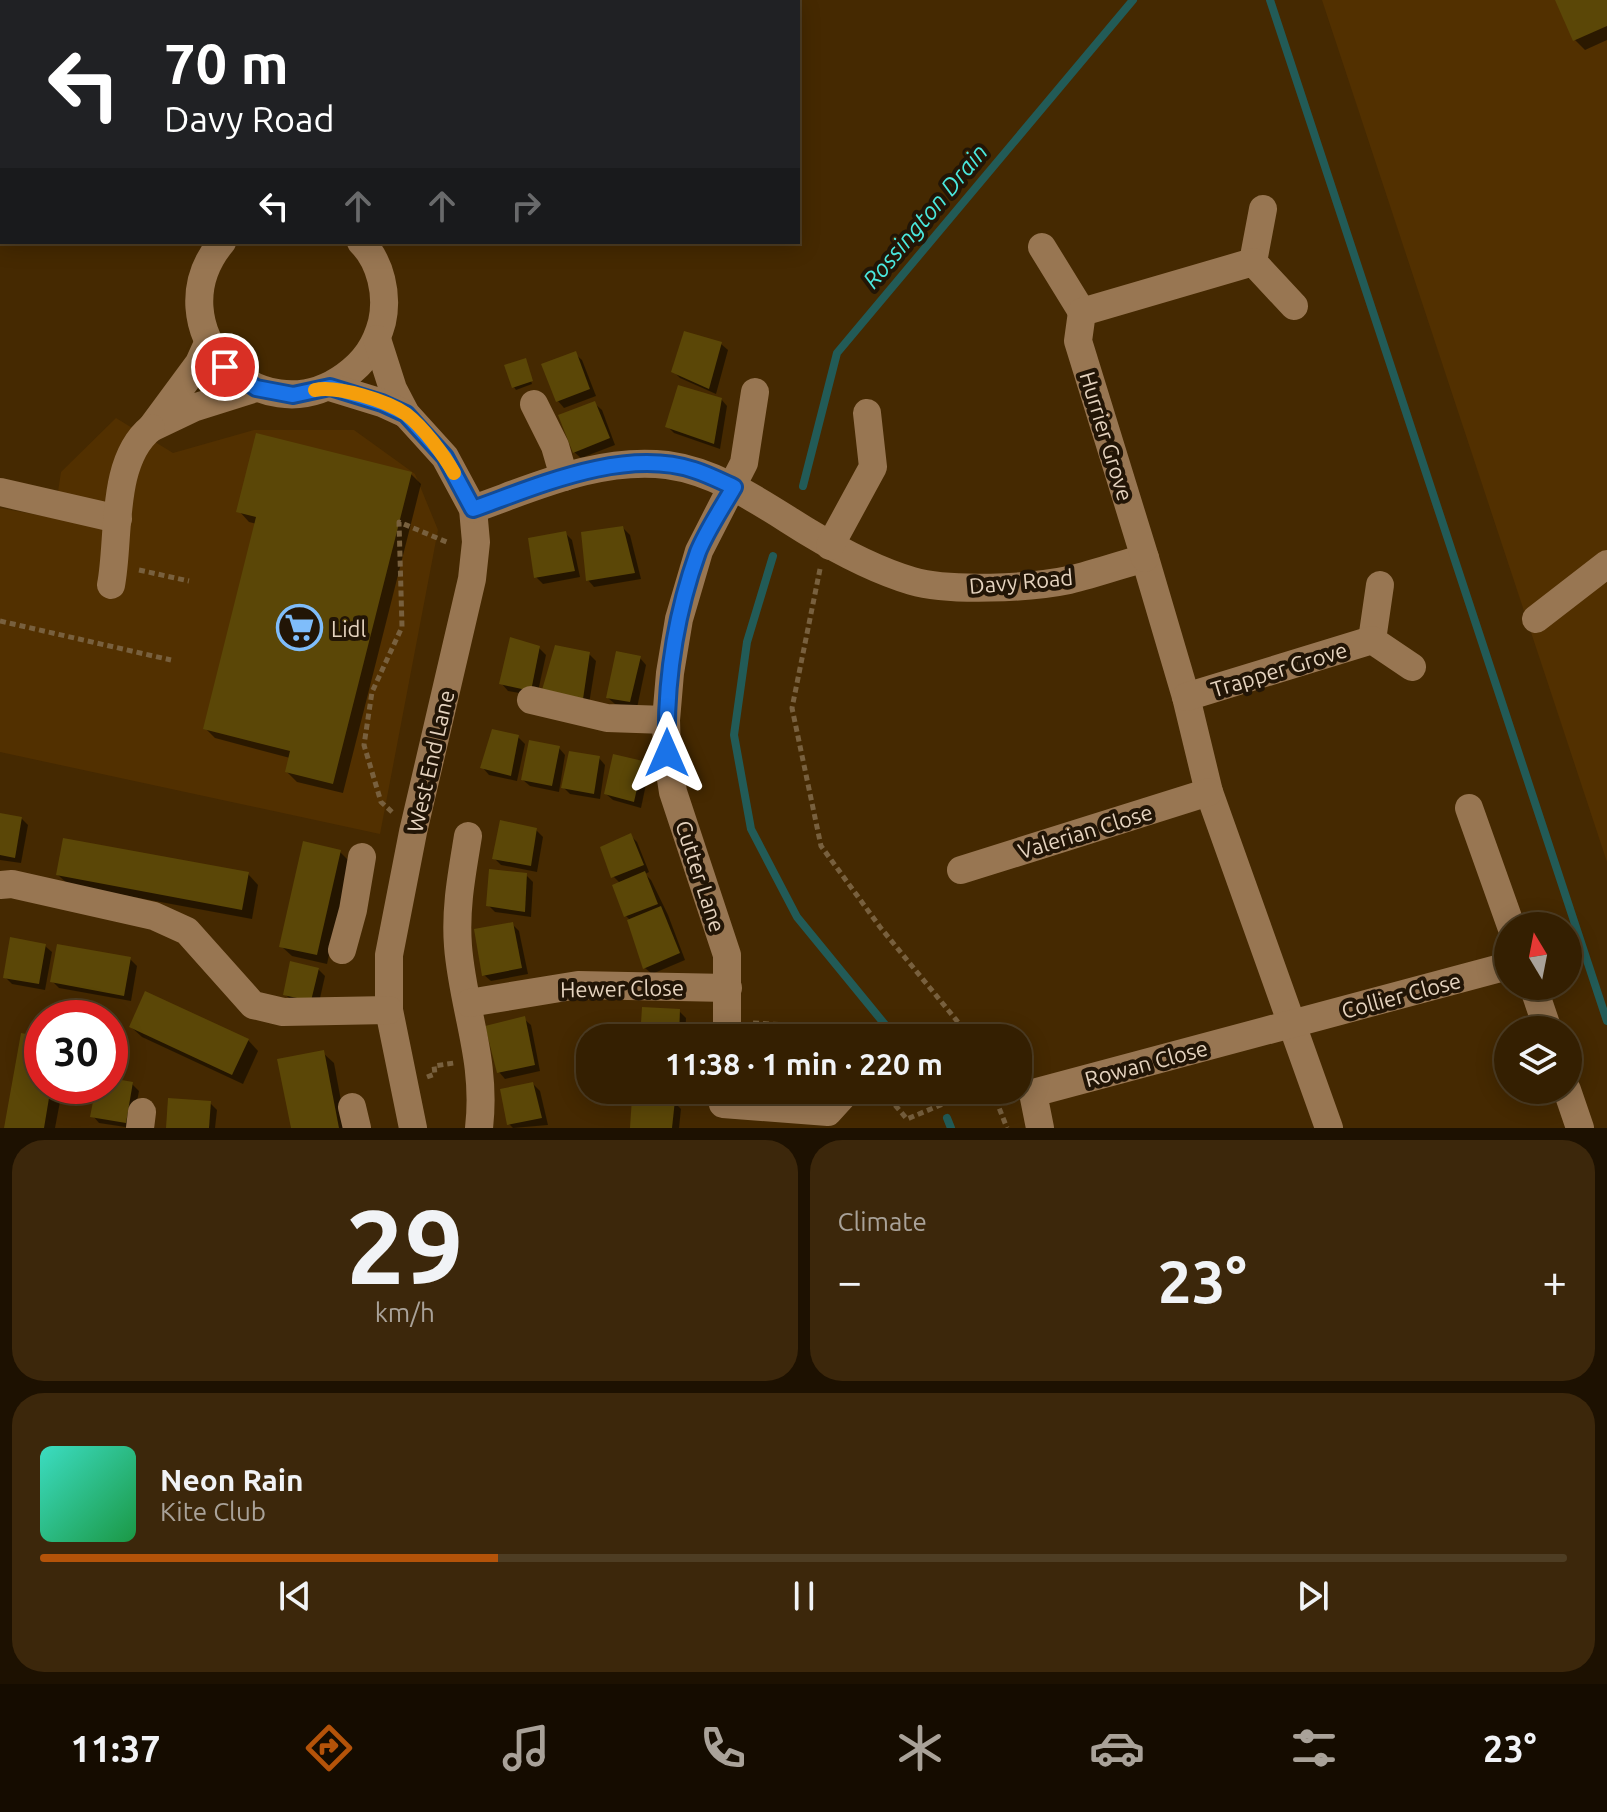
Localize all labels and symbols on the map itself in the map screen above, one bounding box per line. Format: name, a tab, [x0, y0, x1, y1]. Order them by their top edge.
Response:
water label: Rossington Drain	[857, 139, 993, 293]
pin	[191, 333, 259, 401]
street label: Hurrier Grove	[1075, 368, 1139, 504]
street label: Davy Road	[968, 564, 1074, 598]
supermarket icon: Lidl	[276, 604, 324, 652]
place label: Lidl	[331, 616, 366, 641]
street label: Trapper Grove	[1208, 636, 1350, 702]
street label: West End Lane	[401, 687, 459, 835]
position arrow	[625, 711, 709, 795]
street label: Valerian Close	[1015, 799, 1155, 863]
street label: Cutter Lane	[671, 817, 731, 935]
north arrow	[1494, 912, 1582, 1000]
street label: Collier Close	[1339, 967, 1463, 1023]
street label: Hewer Close	[560, 974, 684, 1002]
speed limit sign: 30	[24, 1000, 128, 1104]
street label: Rowan Close	[1082, 1035, 1210, 1091]

